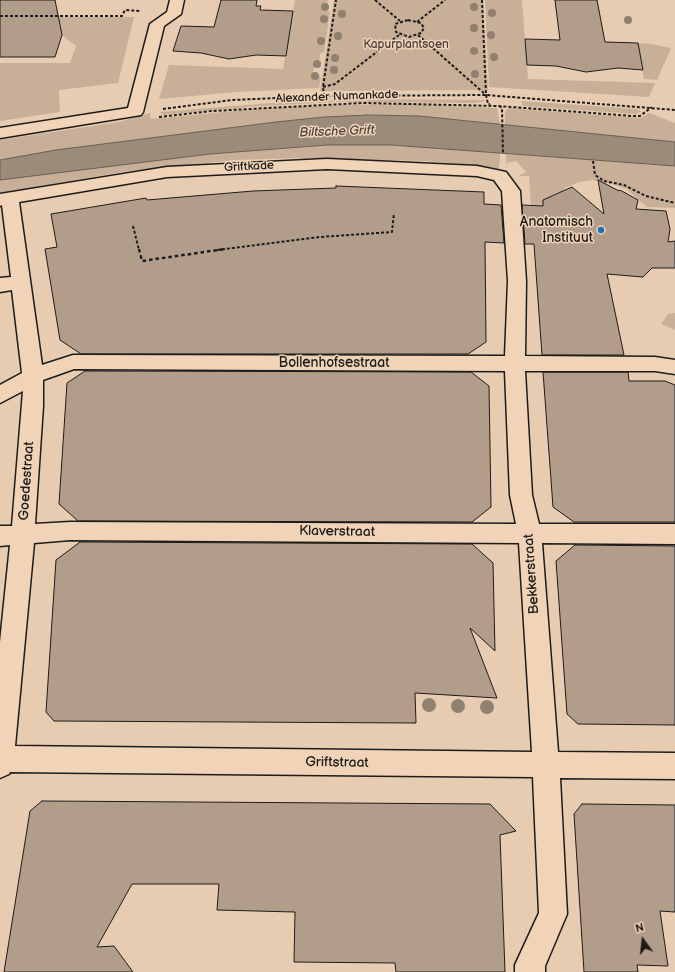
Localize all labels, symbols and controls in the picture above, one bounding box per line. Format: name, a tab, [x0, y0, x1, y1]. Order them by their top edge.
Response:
park label: Kapurplantsoen	[363, 38, 449, 52]
street label: Alexander Numankade	[275, 88, 399, 106]
water label: Biltsche Grift	[299, 123, 375, 141]
street label: Griftkade	[224, 159, 274, 175]
place label: Anatomisch Instituut	[520, 214, 593, 246]
marker: Anatomisch Instituut	[596, 225, 606, 235]
street label: Bollenhofsestraat	[279, 355, 389, 371]
street label: Goedestraat	[16, 441, 38, 521]
street label: Klaverstraat	[299, 523, 375, 541]
street label: Bekkerstraat	[521, 533, 543, 615]
street label: Griftstraat	[305, 754, 369, 772]
north arrow	[623, 920, 663, 960]
text: N	[634, 921, 645, 935]

